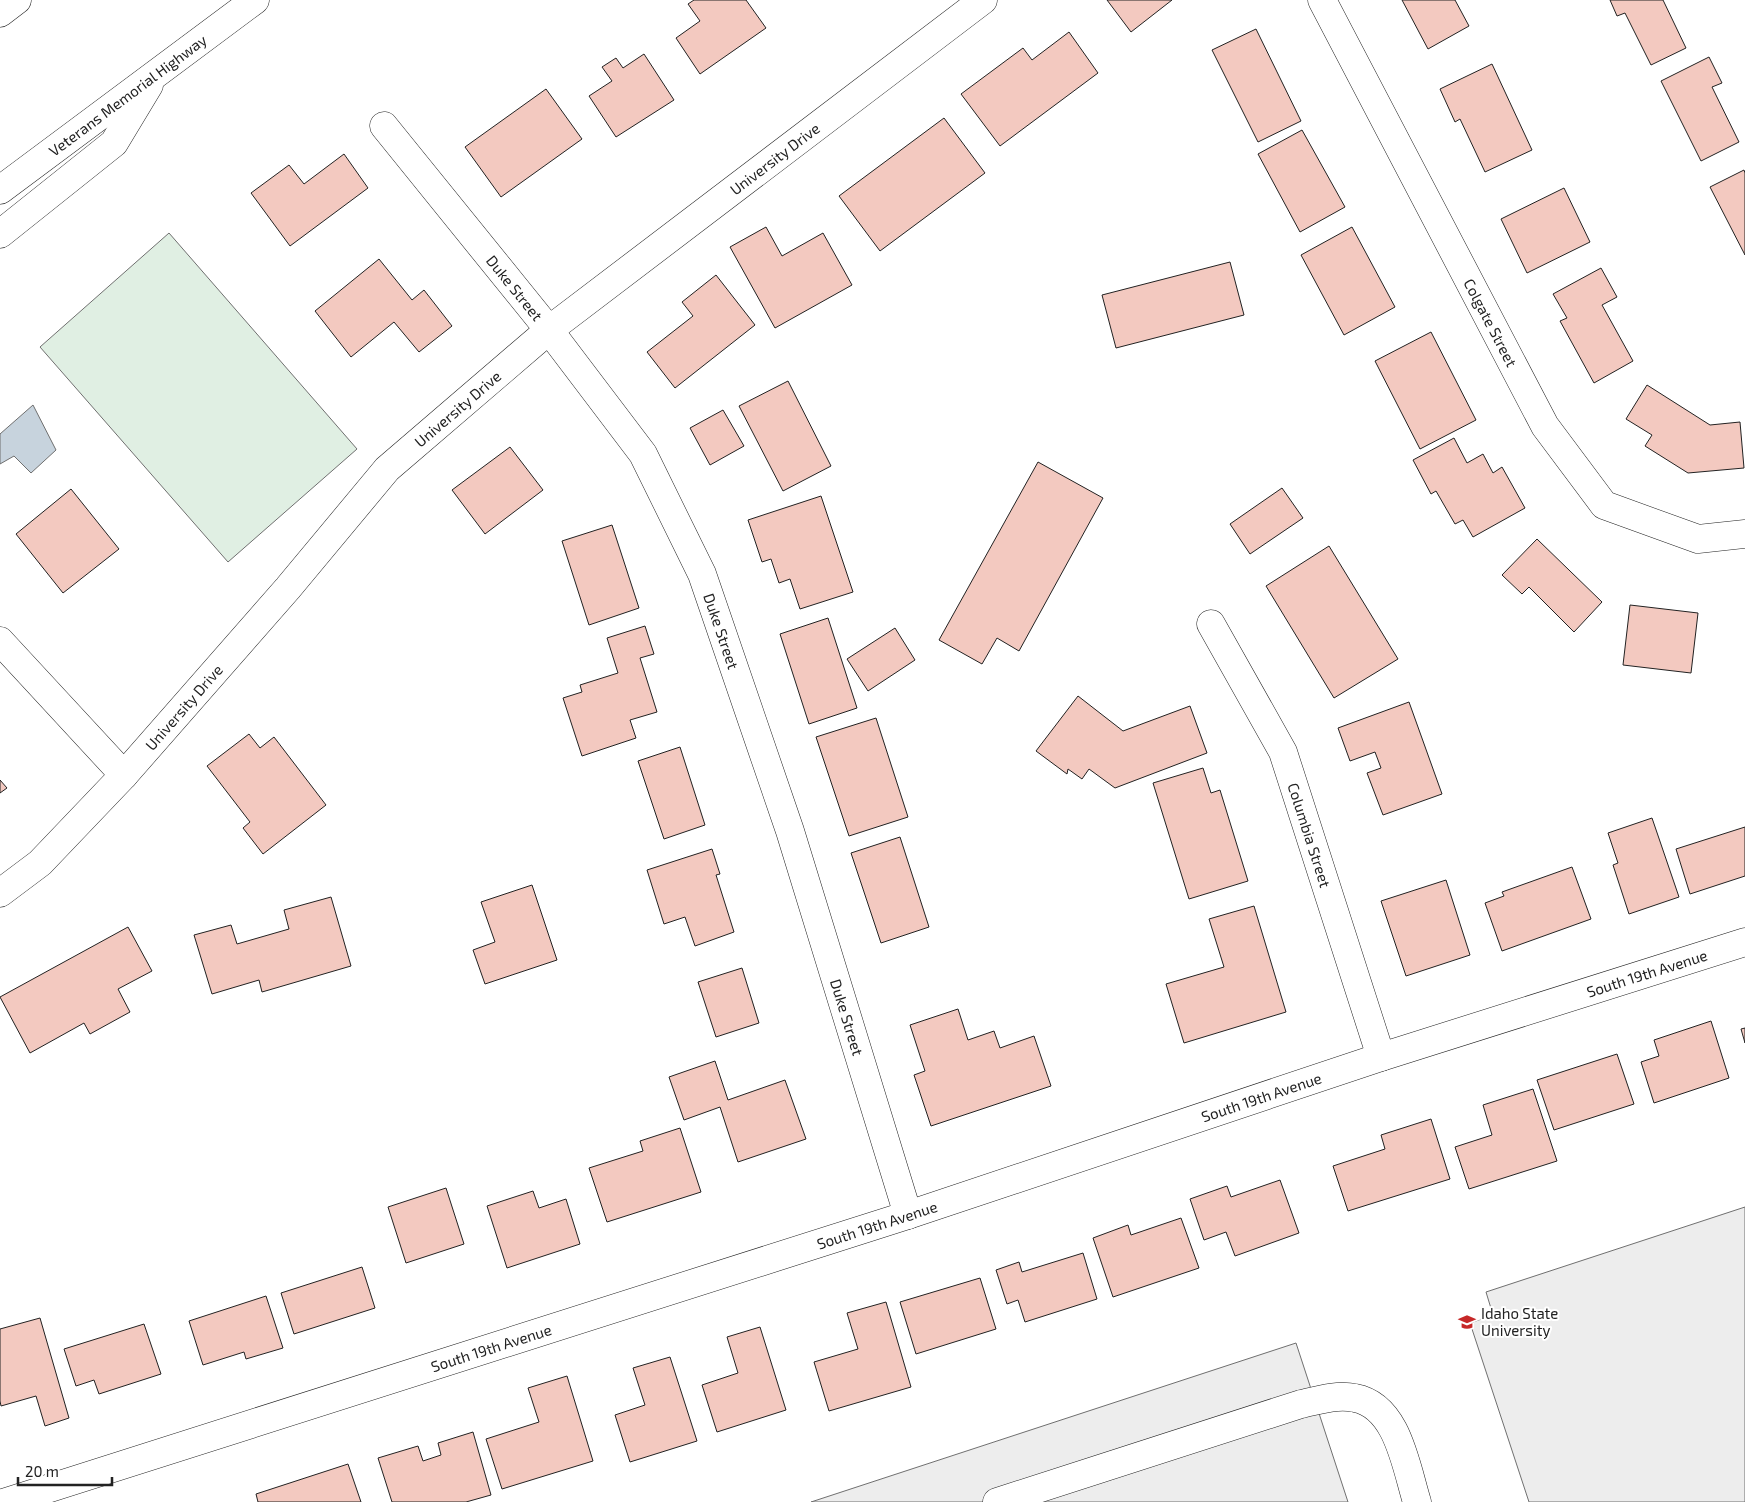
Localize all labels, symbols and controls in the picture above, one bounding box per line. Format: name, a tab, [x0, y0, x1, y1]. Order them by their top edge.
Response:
street label: Veterans Memorial Highway	[45, 30, 210, 160]
street label: University Drive	[726, 119, 823, 198]
street label: Duke Street	[483, 251, 547, 324]
street label: Colgate Street	[1460, 275, 1521, 370]
street label: University Drive	[411, 367, 504, 451]
street label: Duke Street	[700, 591, 743, 672]
street label: University Drive	[141, 661, 226, 754]
street label: Columbia Street	[1284, 780, 1335, 890]
street label: South 19th Avenue	[1584, 946, 1709, 1001]
street label: Duke Street	[827, 977, 867, 1058]
street label: South 19th Avenue	[1199, 1069, 1324, 1125]
street label: South 19th Avenue	[814, 1197, 940, 1252]
place label: Idaho State University	[1481, 1304, 1558, 1339]
school or university icon: Idaho State University	[1457, 1312, 1477, 1332]
street label: South 19th Avenue	[428, 1320, 554, 1375]
scale bar	[18, 1454, 111, 1486]
text: 20 m	[25, 1462, 59, 1480]

